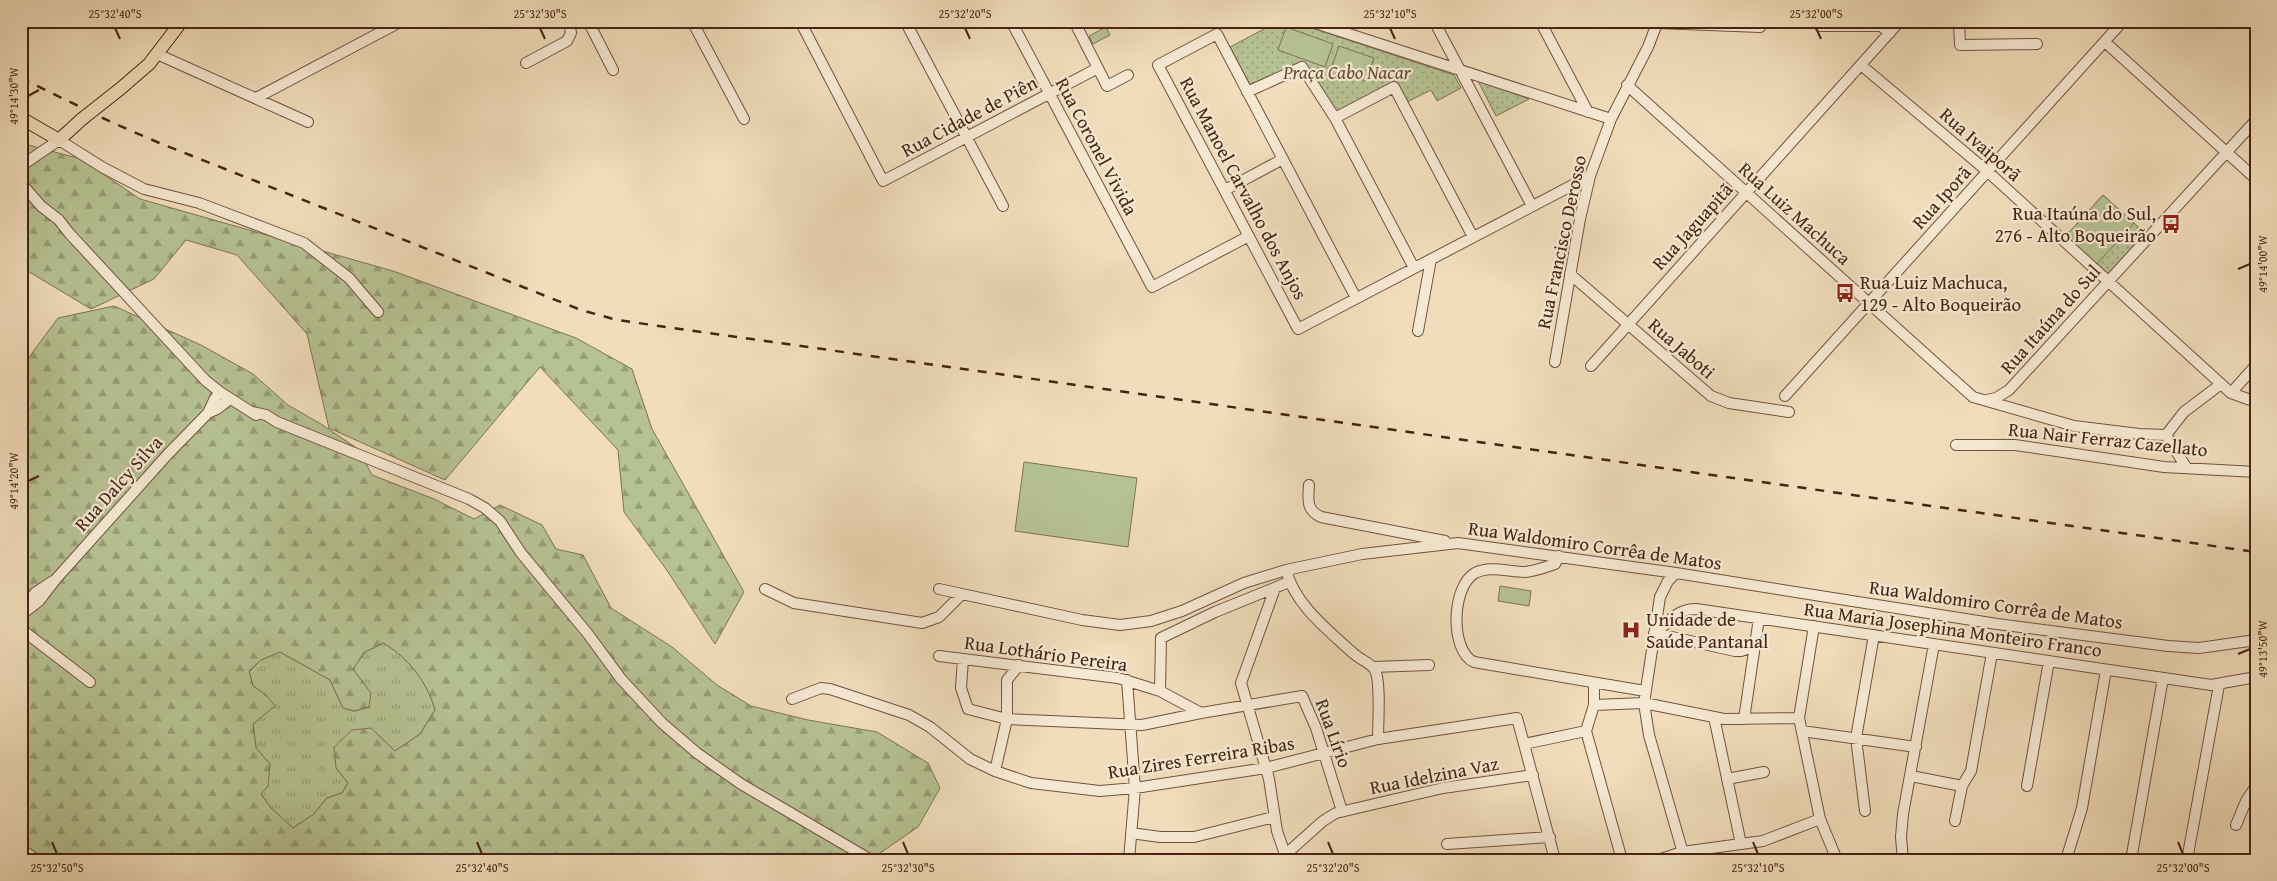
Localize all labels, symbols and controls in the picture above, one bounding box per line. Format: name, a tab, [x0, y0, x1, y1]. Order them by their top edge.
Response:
text: 25°32'40"S	[88, 5, 142, 22]
text: 25°32'30"S	[513, 5, 567, 22]
text: 25°32'20"S	[938, 5, 992, 22]
text: 25°32'10"S	[1363, 5, 1417, 22]
text: 25°32'00"S	[1789, 5, 1843, 22]
park label: Praça Cabo Nacar	[1282, 58, 1412, 86]
text: 49°14'30"W	[5, 66, 22, 125]
street label: Rua Cidade de Piên	[896, 68, 1042, 164]
street label: Rua Coronel Vivida	[1049, 72, 1145, 220]
street label: Rua Manoel Carvalho dos Anjos	[1173, 72, 1315, 304]
street label: Rua Ivaiporã	[1934, 101, 2028, 188]
street label: Rua Francisco Derosso	[1529, 153, 1593, 331]
street label: Rua Luiz Machuca	[1733, 155, 1857, 271]
street label: Rua Iporã	[1905, 159, 1977, 235]
street label: Rua Jaguapitã	[1645, 176, 1739, 276]
place label: Rua Itaúna do Sul, 276 - Alto Boqueirão	[1995, 199, 2156, 249]
bus stop icon: Rua Itaúna do Sul, 276 - Alto Boqueirão	[2160, 213, 2182, 235]
text: 49°14'00"W	[2254, 234, 2271, 293]
street label: Rua Itaúna do Sul	[1993, 258, 2107, 380]
place label: Rua Luiz Machuca, 129 - Alto Boqueirão	[1860, 268, 2021, 318]
bus stop icon: Rua Luiz Machuca, 129 - Alto Boqueirão	[1834, 282, 1856, 304]
street label: Rua Jaboti	[1642, 311, 1722, 385]
street label: Rua Nair Ferraz Cazellato	[2007, 415, 2209, 463]
street label: Rua Dalcy Silva	[67, 429, 169, 537]
text: 49°14'20"W	[5, 451, 22, 510]
street label: Rua Waldomiro Corrêa de Matos	[1466, 513, 1724, 577]
street label: Rua Waldomiro Corrêa de Matos	[1867, 572, 2125, 636]
street label: Rua Maria Josephina Monteiro Franco	[1802, 594, 2104, 664]
place label: Unidade de Saúde Pantanal	[1646, 605, 1768, 655]
hospital icon: Unidade de Saúde Pantanal	[1620, 619, 1642, 641]
text: 49°13'50"W	[2254, 619, 2271, 678]
street label: Rua Lothário Pereira	[963, 628, 1129, 678]
street label: Rua Lírio	[1309, 694, 1359, 772]
street label: Rua Zires Ferreira Ribas	[1106, 728, 1296, 786]
street label: Rua Idelzina Vaz	[1367, 749, 1501, 801]
text: 25°32'50"S	[30, 859, 84, 876]
text: 25°32'40"S	[455, 859, 509, 876]
text: 25°32'30"S	[881, 859, 935, 876]
text: 25°32'20"S	[1306, 859, 1360, 876]
text: 25°32'10"S	[1731, 859, 1785, 876]
text: 25°32'00"S	[2156, 859, 2210, 876]

